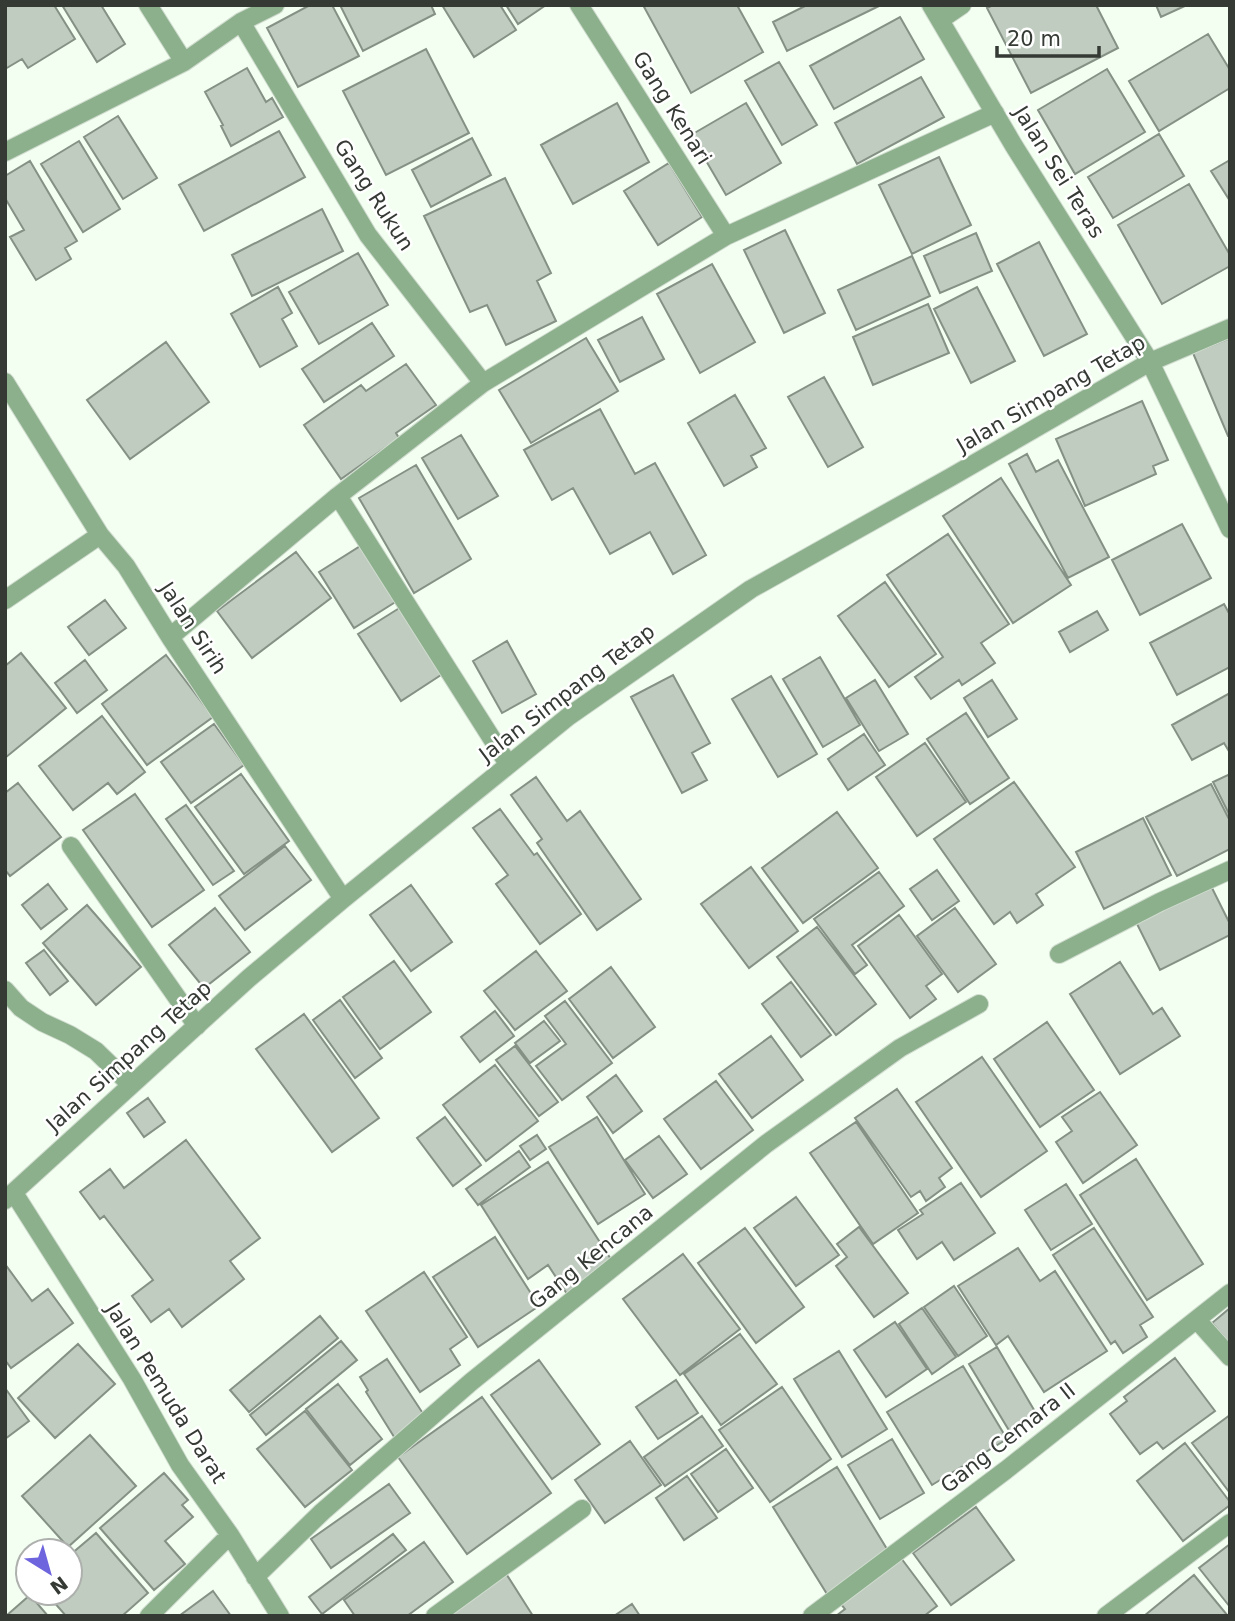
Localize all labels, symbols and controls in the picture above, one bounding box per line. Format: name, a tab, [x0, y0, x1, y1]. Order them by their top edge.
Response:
scale bar	[997, 14, 1098, 58]
text: 20 m	[1007, 27, 1061, 51]
street label: Gang Kenari	[628, 47, 716, 169]
street label: Jalan Sei Teras	[1008, 100, 1109, 242]
street label: Gang Rukun	[329, 135, 419, 255]
street label: Jalan Simpang Tetap	[951, 330, 1149, 459]
street label: Jalan Sirih	[153, 576, 232, 678]
street label: Jalan Simpang Tetap	[473, 619, 659, 768]
street label: Jalan Simpang Tetap	[40, 976, 216, 1138]
street label: Gang Kencana	[524, 1200, 658, 1314]
street label: Jalan Pemuda Darat	[100, 1297, 231, 1488]
street label: Gang Cemara II	[936, 1378, 1080, 1498]
north arrow	[14, 1537, 84, 1607]
text: N	[46, 1572, 72, 1599]

